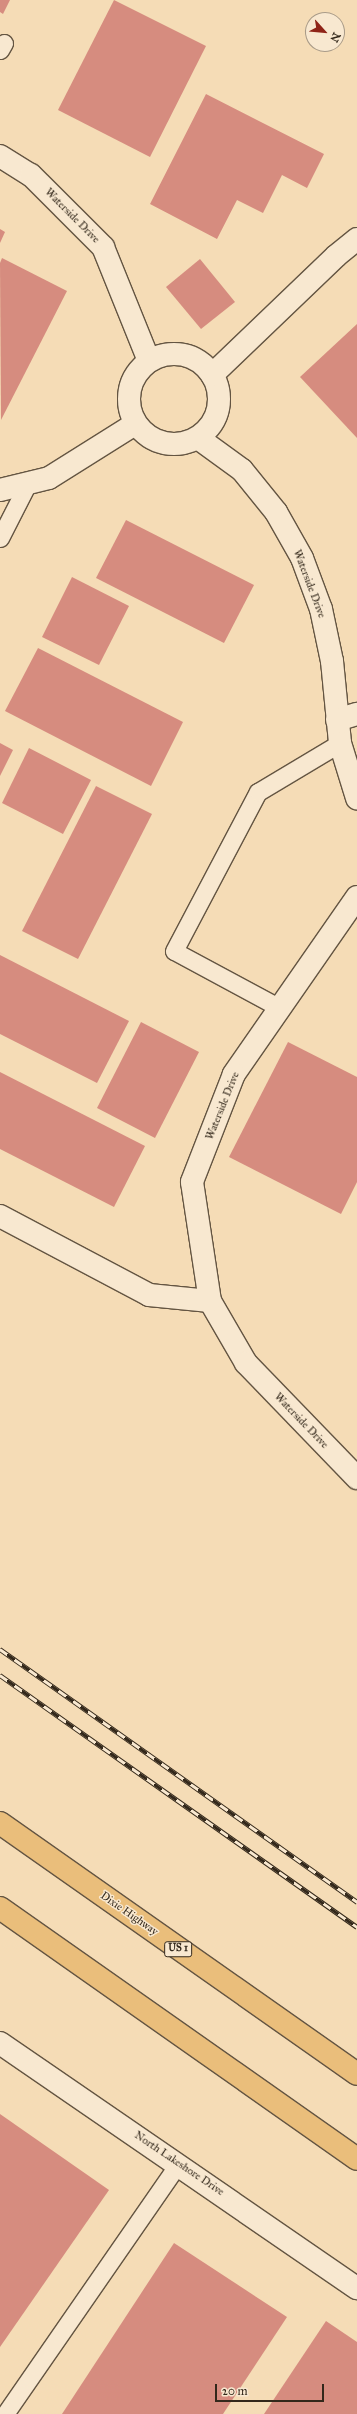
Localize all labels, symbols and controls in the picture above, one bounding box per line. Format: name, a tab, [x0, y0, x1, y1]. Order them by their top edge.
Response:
north arrow	[305, 12, 345, 52]
text: N	[327, 30, 343, 44]
street label: Waterside Drive	[42, 186, 102, 246]
street label: Waterside Drive	[290, 548, 328, 620]
street label: Waterside Drive	[203, 1070, 243, 1142]
street label: Waterside Drive	[271, 1390, 331, 1452]
street label: Dixie Highway	[98, 1889, 160, 1939]
road number: US 1	[164, 1941, 192, 1957]
street label: North Lakeshore Drive	[131, 2129, 227, 2199]
scale bar	[217, 2376, 326, 2402]
text: 20 m	[222, 2384, 248, 2398]

